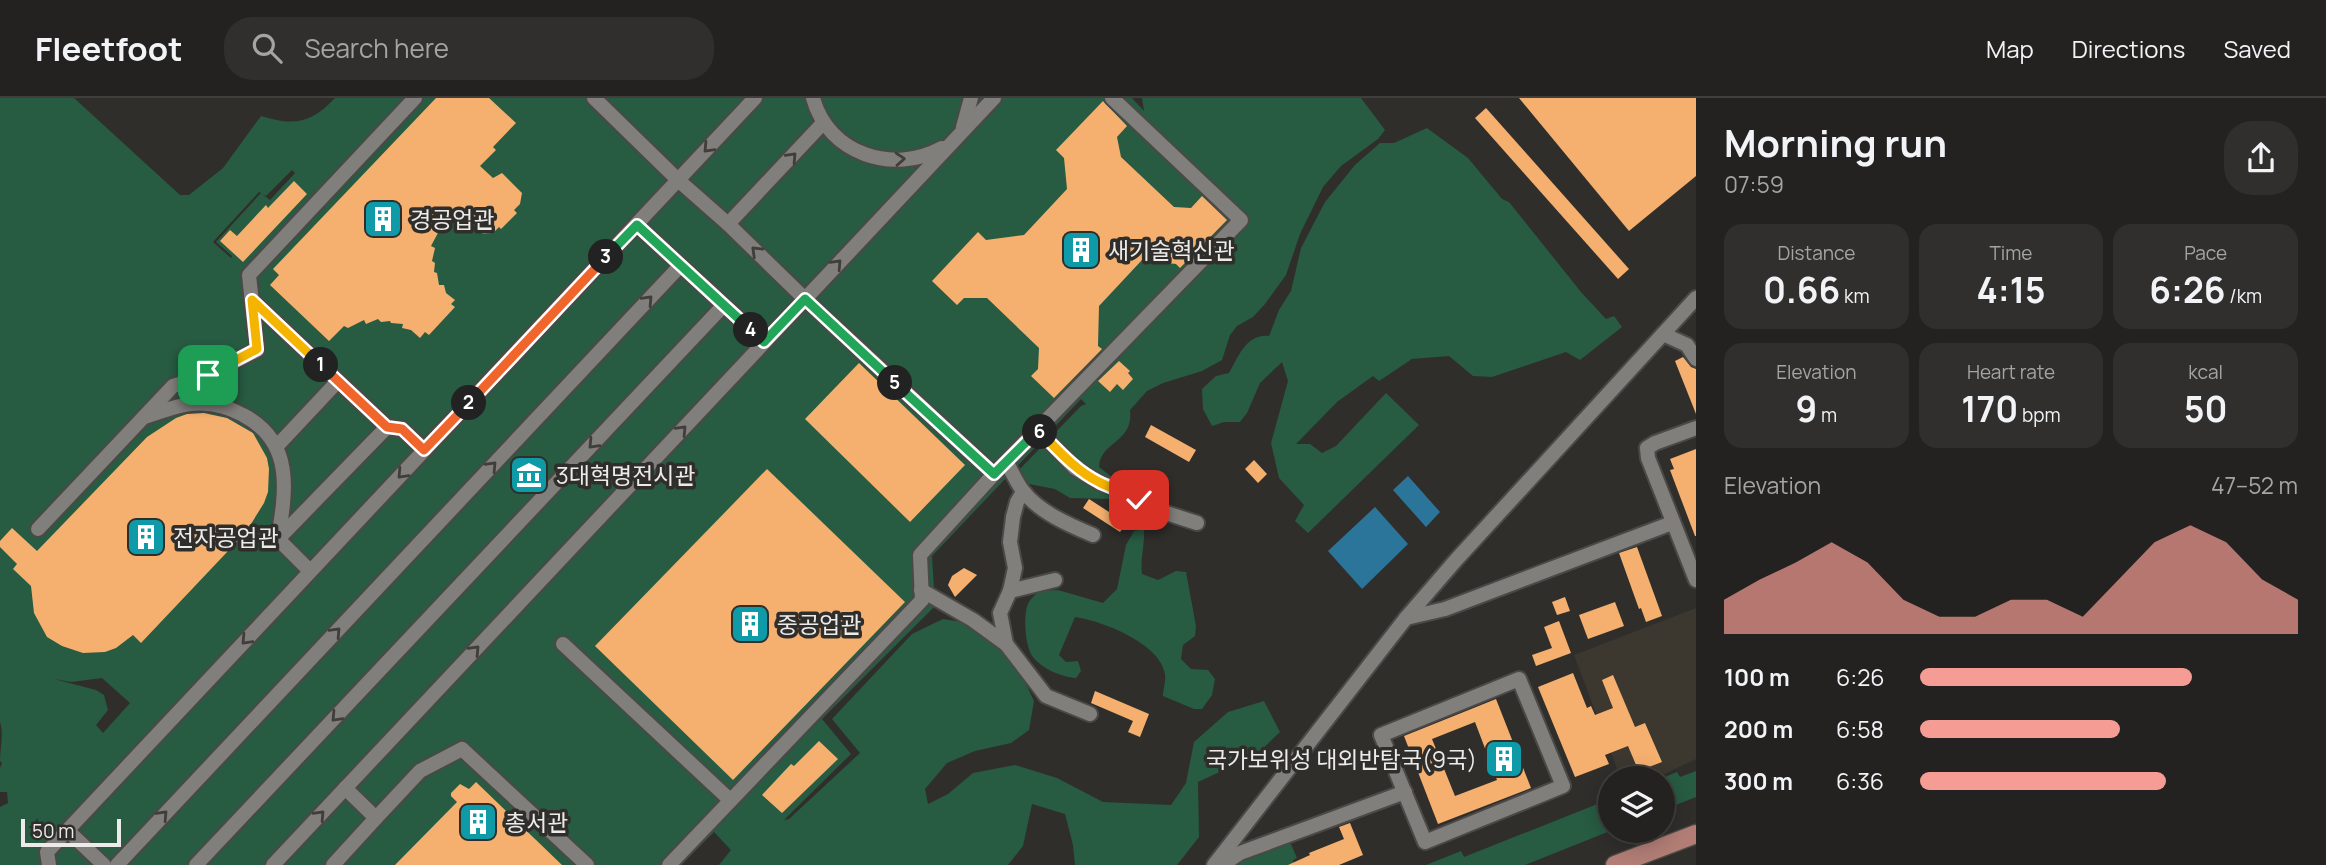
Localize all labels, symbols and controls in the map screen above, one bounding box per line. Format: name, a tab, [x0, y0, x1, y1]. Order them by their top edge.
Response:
search box	[224, 17, 714, 80]
text: Fleetfoot	[35, 26, 182, 71]
icon: search	[248, 29, 286, 67]
text: Search here	[304, 30, 449, 66]
text: Map	[1986, 32, 2034, 65]
text: Directions	[2072, 32, 2185, 65]
text: Saved	[2223, 32, 2291, 65]
text: Morning run	[1724, 116, 1947, 168]
button: share	[2224, 121, 2298, 195]
one-way arrow	[704, 140, 717, 153]
one-way arrow	[784, 152, 796, 165]
one-way arrow	[895, 152, 906, 167]
text: 07:59	[1724, 168, 1784, 200]
building icon: 경공업관	[362, 198, 404, 240]
place label: 경공업관	[410, 203, 495, 235]
building icon: 새기술혁신관	[1060, 229, 1102, 271]
place label: 새기술혁신관	[1108, 234, 1235, 266]
pin: 3	[588, 240, 624, 274]
text: Distance	[1777, 240, 1855, 266]
text: Time	[1990, 240, 2032, 266]
text: Pace	[2184, 240, 2227, 266]
text: 3	[600, 243, 611, 269]
one-way arrow	[751, 247, 764, 260]
one-way arrow	[829, 259, 842, 272]
text: 0.66	[1763, 266, 1840, 314]
text: 4:15	[1976, 266, 2046, 314]
text: 6:26	[2149, 266, 2225, 314]
text: km	[1840, 283, 1870, 309]
text: /km	[2225, 283, 2262, 309]
one-way arrow	[640, 295, 652, 308]
pin: 4	[734, 313, 768, 348]
text: 4	[745, 316, 756, 342]
pin	[178, 345, 238, 405]
pin: 1	[304, 348, 338, 382]
text: 1	[316, 351, 325, 377]
icon: arrive	[189, 356, 227, 394]
text: Elevation	[1776, 359, 1856, 385]
text: Heart rate	[1967, 359, 2055, 385]
text: kcal	[2188, 359, 2223, 385]
pin: 5	[878, 366, 912, 400]
text: 5	[889, 369, 900, 395]
text: 9	[1795, 385, 1817, 433]
text: 170	[1961, 385, 2018, 433]
text: 50	[2184, 385, 2227, 433]
pin: 2	[452, 386, 486, 420]
text: 2	[463, 389, 474, 415]
text: m	[1817, 402, 1837, 428]
text: bpm	[2018, 402, 2061, 428]
pin: 6	[1023, 414, 1058, 450]
text: 6	[1034, 418, 1045, 444]
one-way arrow	[673, 425, 686, 438]
one-way arrow	[588, 436, 601, 449]
museum icon: 3대혁명전시관	[508, 454, 550, 496]
place label: 3대혁명전시관	[556, 459, 696, 491]
one-way arrow	[484, 461, 496, 474]
one-way arrow	[397, 466, 410, 479]
text: Elevation	[1724, 469, 1821, 501]
text: 47–52 m	[2211, 469, 2298, 501]
pin	[1109, 470, 1169, 530]
icon: check	[1120, 481, 1158, 519]
building icon: 전자공업관	[125, 516, 167, 558]
place label: 전자공업관	[173, 521, 279, 553]
building icon: 중공업관	[729, 603, 771, 645]
place label: 중공업관	[777, 608, 862, 640]
one-way arrow	[328, 627, 341, 640]
one-way arrow	[241, 632, 254, 645]
one-way arrow	[467, 645, 480, 658]
text: 100 m	[1724, 661, 1790, 693]
text: 6:26	[1836, 661, 1885, 693]
one-way arrow	[331, 709, 344, 722]
text: 200 m	[1724, 713, 1793, 745]
text: 6:58	[1836, 713, 1884, 745]
building icon: 국가보위성 대외반탐국(9국)	[1483, 738, 1525, 780]
place label: 국가보위성 대외반탐국(9국)	[1206, 743, 1477, 775]
text: 300 m	[1724, 765, 1793, 797]
text: 6:36	[1836, 765, 1884, 797]
map controls	[1598, 766, 1675, 843]
button: layers	[1598, 766, 1675, 843]
building icon: 총서관	[457, 801, 499, 843]
place label: 총서관	[505, 806, 568, 838]
one-way arrow	[155, 810, 168, 823]
one-way arrow	[311, 810, 324, 823]
scale bar	[21, 816, 121, 848]
text: 50 m	[32, 818, 74, 844]

